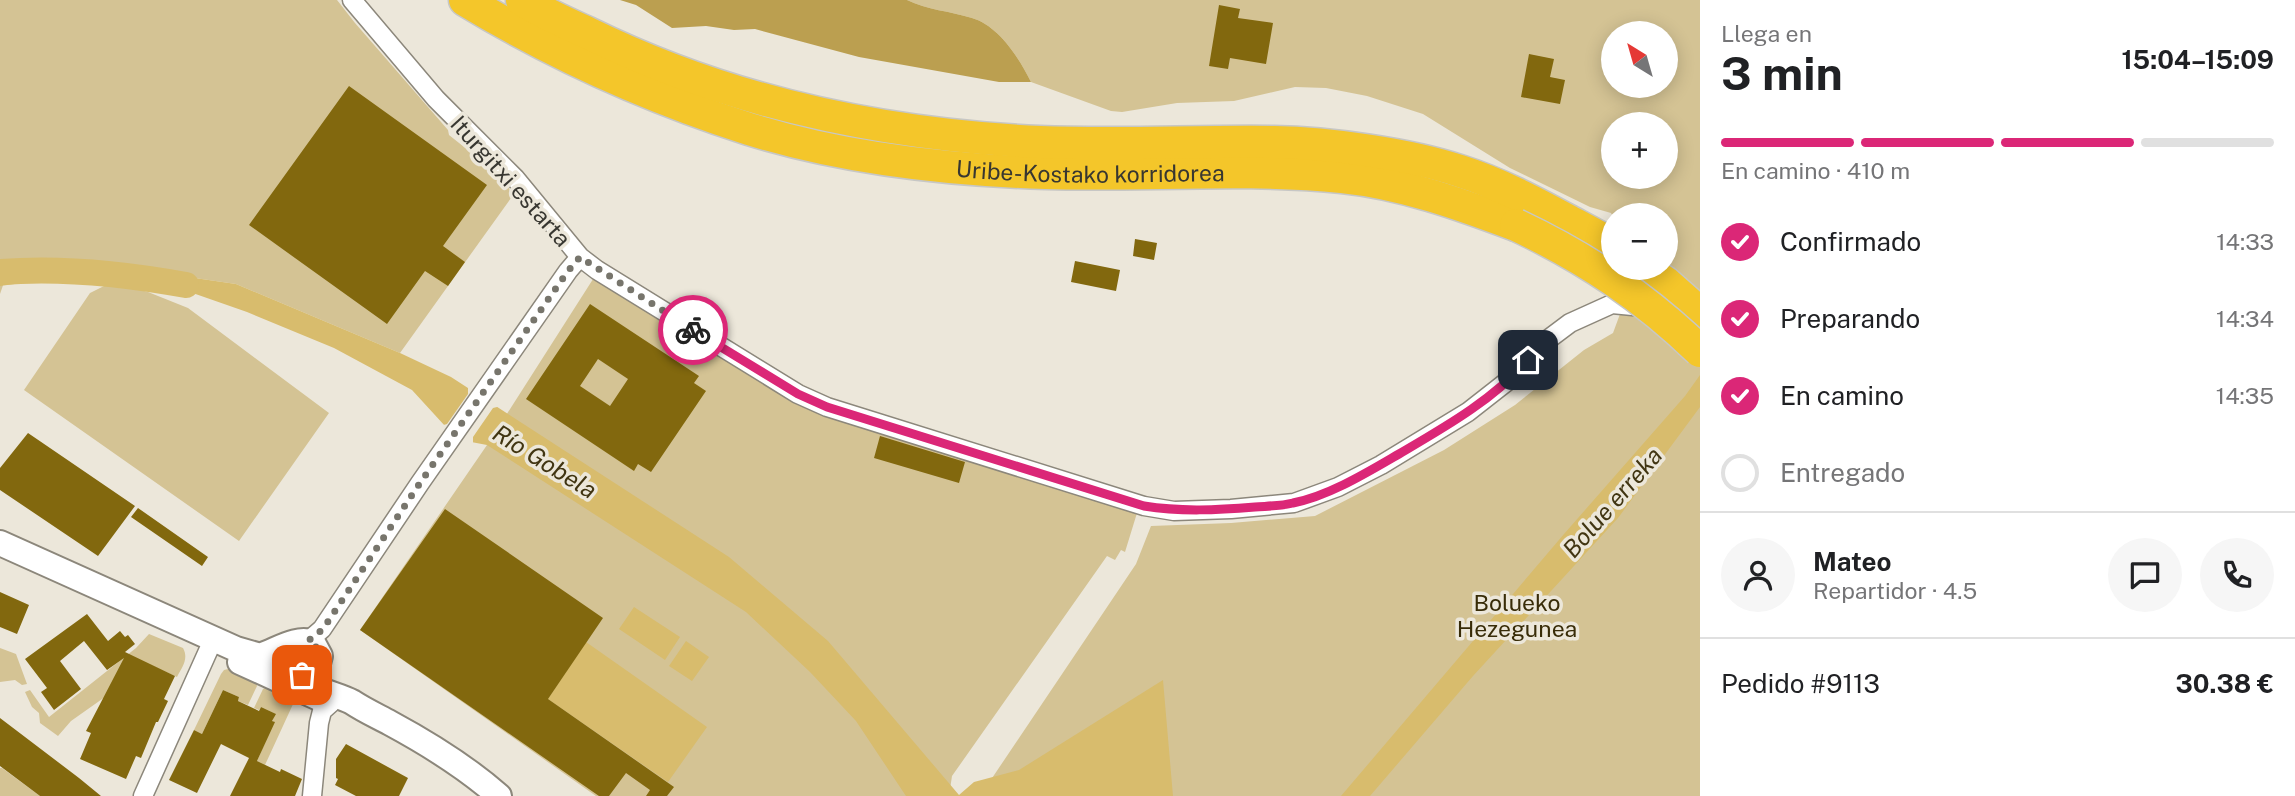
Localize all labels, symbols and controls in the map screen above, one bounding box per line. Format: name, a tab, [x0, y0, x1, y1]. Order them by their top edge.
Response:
text: Llega en	[1721, 20, 1812, 47]
north arrow	[1601, 21, 1678, 98]
map controls	[1601, 21, 1678, 280]
text: 15:04–15:09	[2121, 44, 2274, 75]
text: 3 min	[1721, 46, 1843, 100]
street label: Iturgitxi estarta	[445, 110, 577, 252]
button: +	[1601, 112, 1678, 189]
street label: Uribe-Kostako korridorea	[955, 154, 1225, 187]
text: En camino · 410 m	[1721, 157, 1910, 184]
button: −	[1601, 203, 1678, 280]
icon: check	[1721, 223, 1759, 261]
text: Confirmado	[1780, 226, 1921, 257]
text: 14:33	[2216, 228, 2274, 255]
courier	[658, 295, 728, 365]
icon: check	[1721, 300, 1759, 338]
text: Preparando	[1780, 303, 1920, 334]
text: 14:34	[2216, 305, 2274, 332]
icon: bike	[674, 311, 712, 349]
pin	[1498, 330, 1558, 390]
icon: home	[1509, 341, 1547, 379]
icon: check	[1721, 377, 1759, 415]
text: En camino	[1780, 380, 1904, 411]
text: 14:35	[2216, 382, 2274, 409]
water label: Río Gobela	[488, 418, 602, 504]
water label: Bolue erreka	[1557, 441, 1667, 563]
text: Entregado	[1780, 457, 1905, 488]
button: person	[1721, 538, 1795, 612]
button: chat	[2108, 538, 2182, 612]
button: phone	[2200, 538, 2274, 612]
text: Mateo	[1813, 546, 1891, 577]
text: Repartidor · 4.5	[1813, 577, 1977, 604]
park label: Bolueko Hezegunea	[1457, 589, 1577, 642]
pin	[272, 645, 332, 705]
icon: bag	[283, 656, 321, 694]
text: Pedido #9113	[1721, 668, 1880, 699]
text: 30.38 €	[2176, 668, 2274, 699]

